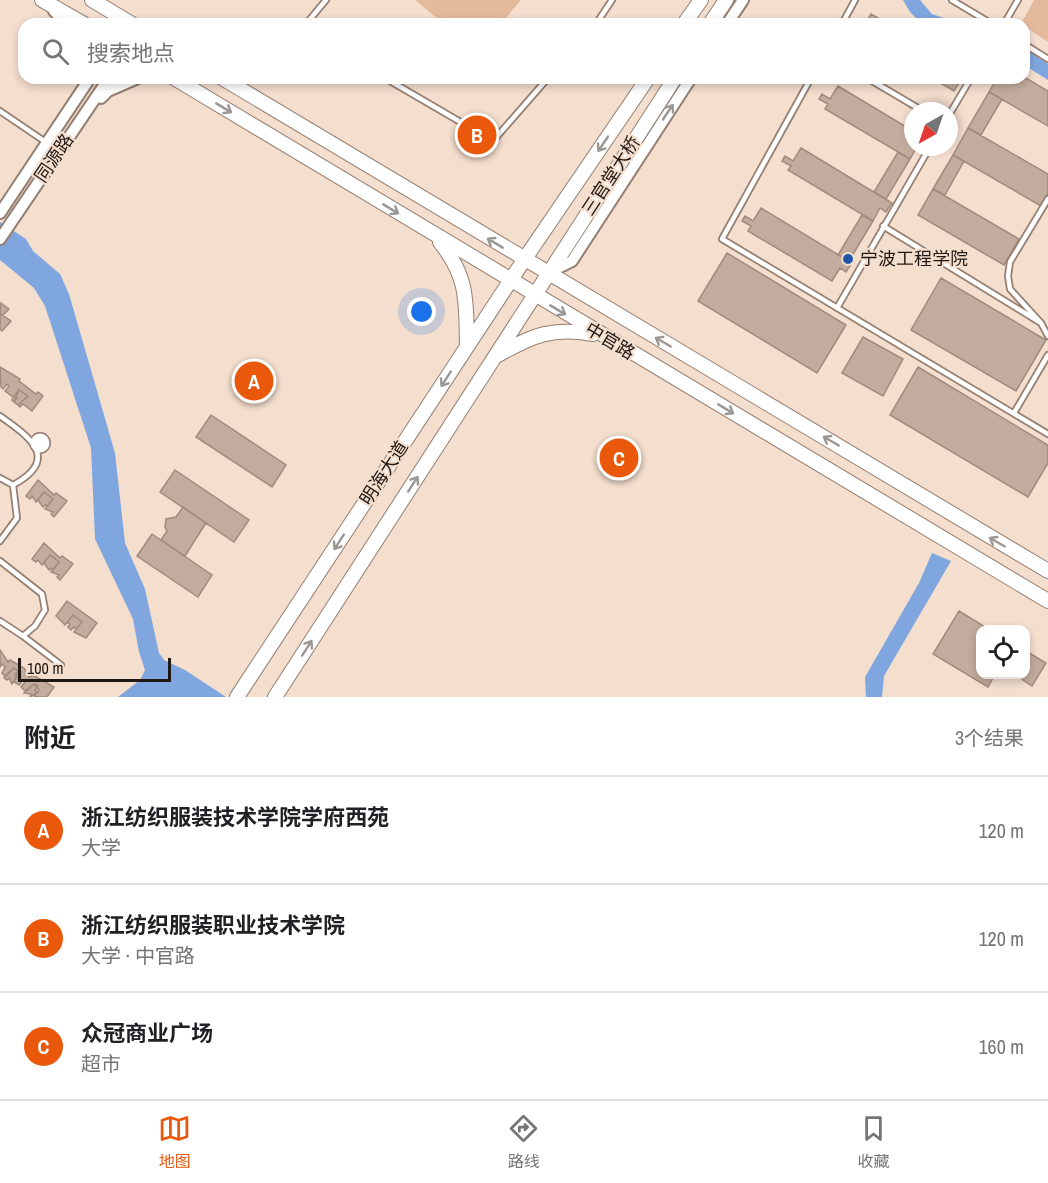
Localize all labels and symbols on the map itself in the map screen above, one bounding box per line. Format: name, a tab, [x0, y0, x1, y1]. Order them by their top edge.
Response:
north arrow	[904, 102, 958, 156]
one-way arrow	[215, 103, 232, 115]
one-way arrow	[662, 105, 674, 121]
pin: B	[458, 112, 496, 158]
street label: 同源路	[28, 128, 79, 187]
street label: 三官堂大桥	[576, 131, 646, 220]
one-way arrow	[597, 135, 609, 151]
one-way arrow	[382, 203, 399, 215]
one-way arrow	[487, 236, 504, 248]
place label: 宁波工程学院	[860, 246, 968, 271]
marker: 宁波工程学院	[841, 252, 855, 266]
your location	[407, 297, 436, 326]
one-way arrow	[549, 304, 566, 316]
street label: 中官路	[581, 316, 640, 365]
one-way arrow	[655, 336, 672, 348]
pin: A	[234, 358, 274, 404]
one-way arrow	[439, 371, 452, 388]
one-way arrow	[717, 404, 734, 416]
one-way arrow	[823, 435, 840, 447]
street label: 明海大道	[353, 436, 414, 510]
pin: C	[600, 436, 638, 480]
one-way arrow	[407, 476, 419, 493]
one-way arrow	[332, 534, 345, 551]
one-way arrow	[989, 536, 1007, 547]
one-way arrow	[301, 640, 313, 657]
scale bar	[18, 655, 171, 682]

